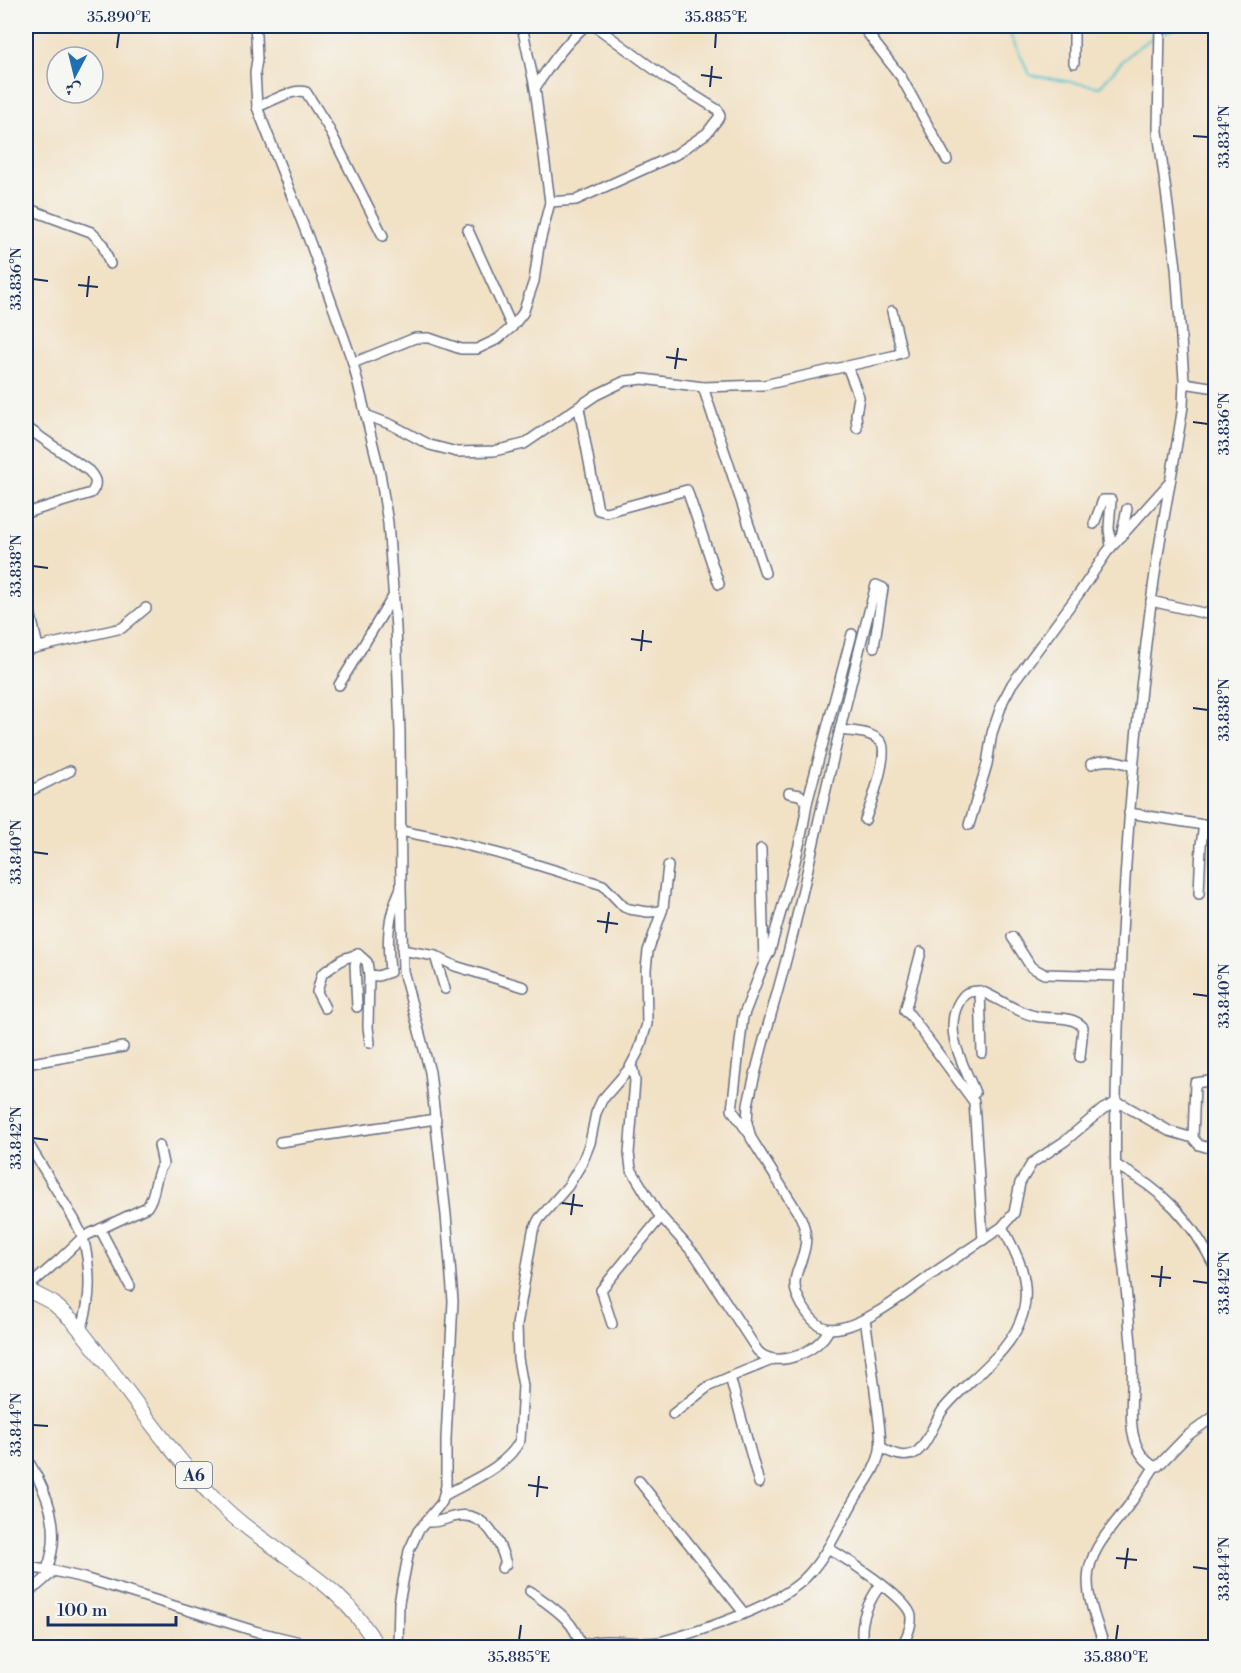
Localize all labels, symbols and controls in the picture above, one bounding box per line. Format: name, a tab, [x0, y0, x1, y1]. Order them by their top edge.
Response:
text: 35.890°E	[87, 8, 151, 27]
text: 35.885°E	[685, 8, 747, 27]
north arrow	[45, 45, 105, 105]
text: ش	[64, 78, 82, 100]
text: 33.834°N	[1215, 105, 1234, 169]
text: 33.836°N	[7, 247, 26, 311]
text: 33.836°N	[1215, 392, 1234, 456]
text: 33.838°N	[7, 534, 26, 598]
text: 33.838°N	[1215, 678, 1234, 742]
text: 33.840°N	[7, 820, 26, 884]
text: 33.840°N	[1215, 964, 1234, 1028]
text: 33.842°N	[7, 1106, 26, 1170]
text: 33.842°N	[1215, 1251, 1234, 1315]
text: 33.844°N	[7, 1393, 26, 1457]
road number: A6	[176, 1462, 212, 1488]
text: 33.844°N	[1215, 1537, 1234, 1601]
scale bar	[48, 1589, 176, 1627]
text: 100 m	[57, 1599, 108, 1622]
text: 35.885°E	[488, 1648, 550, 1667]
text: 35.880°E	[1084, 1648, 1148, 1667]

